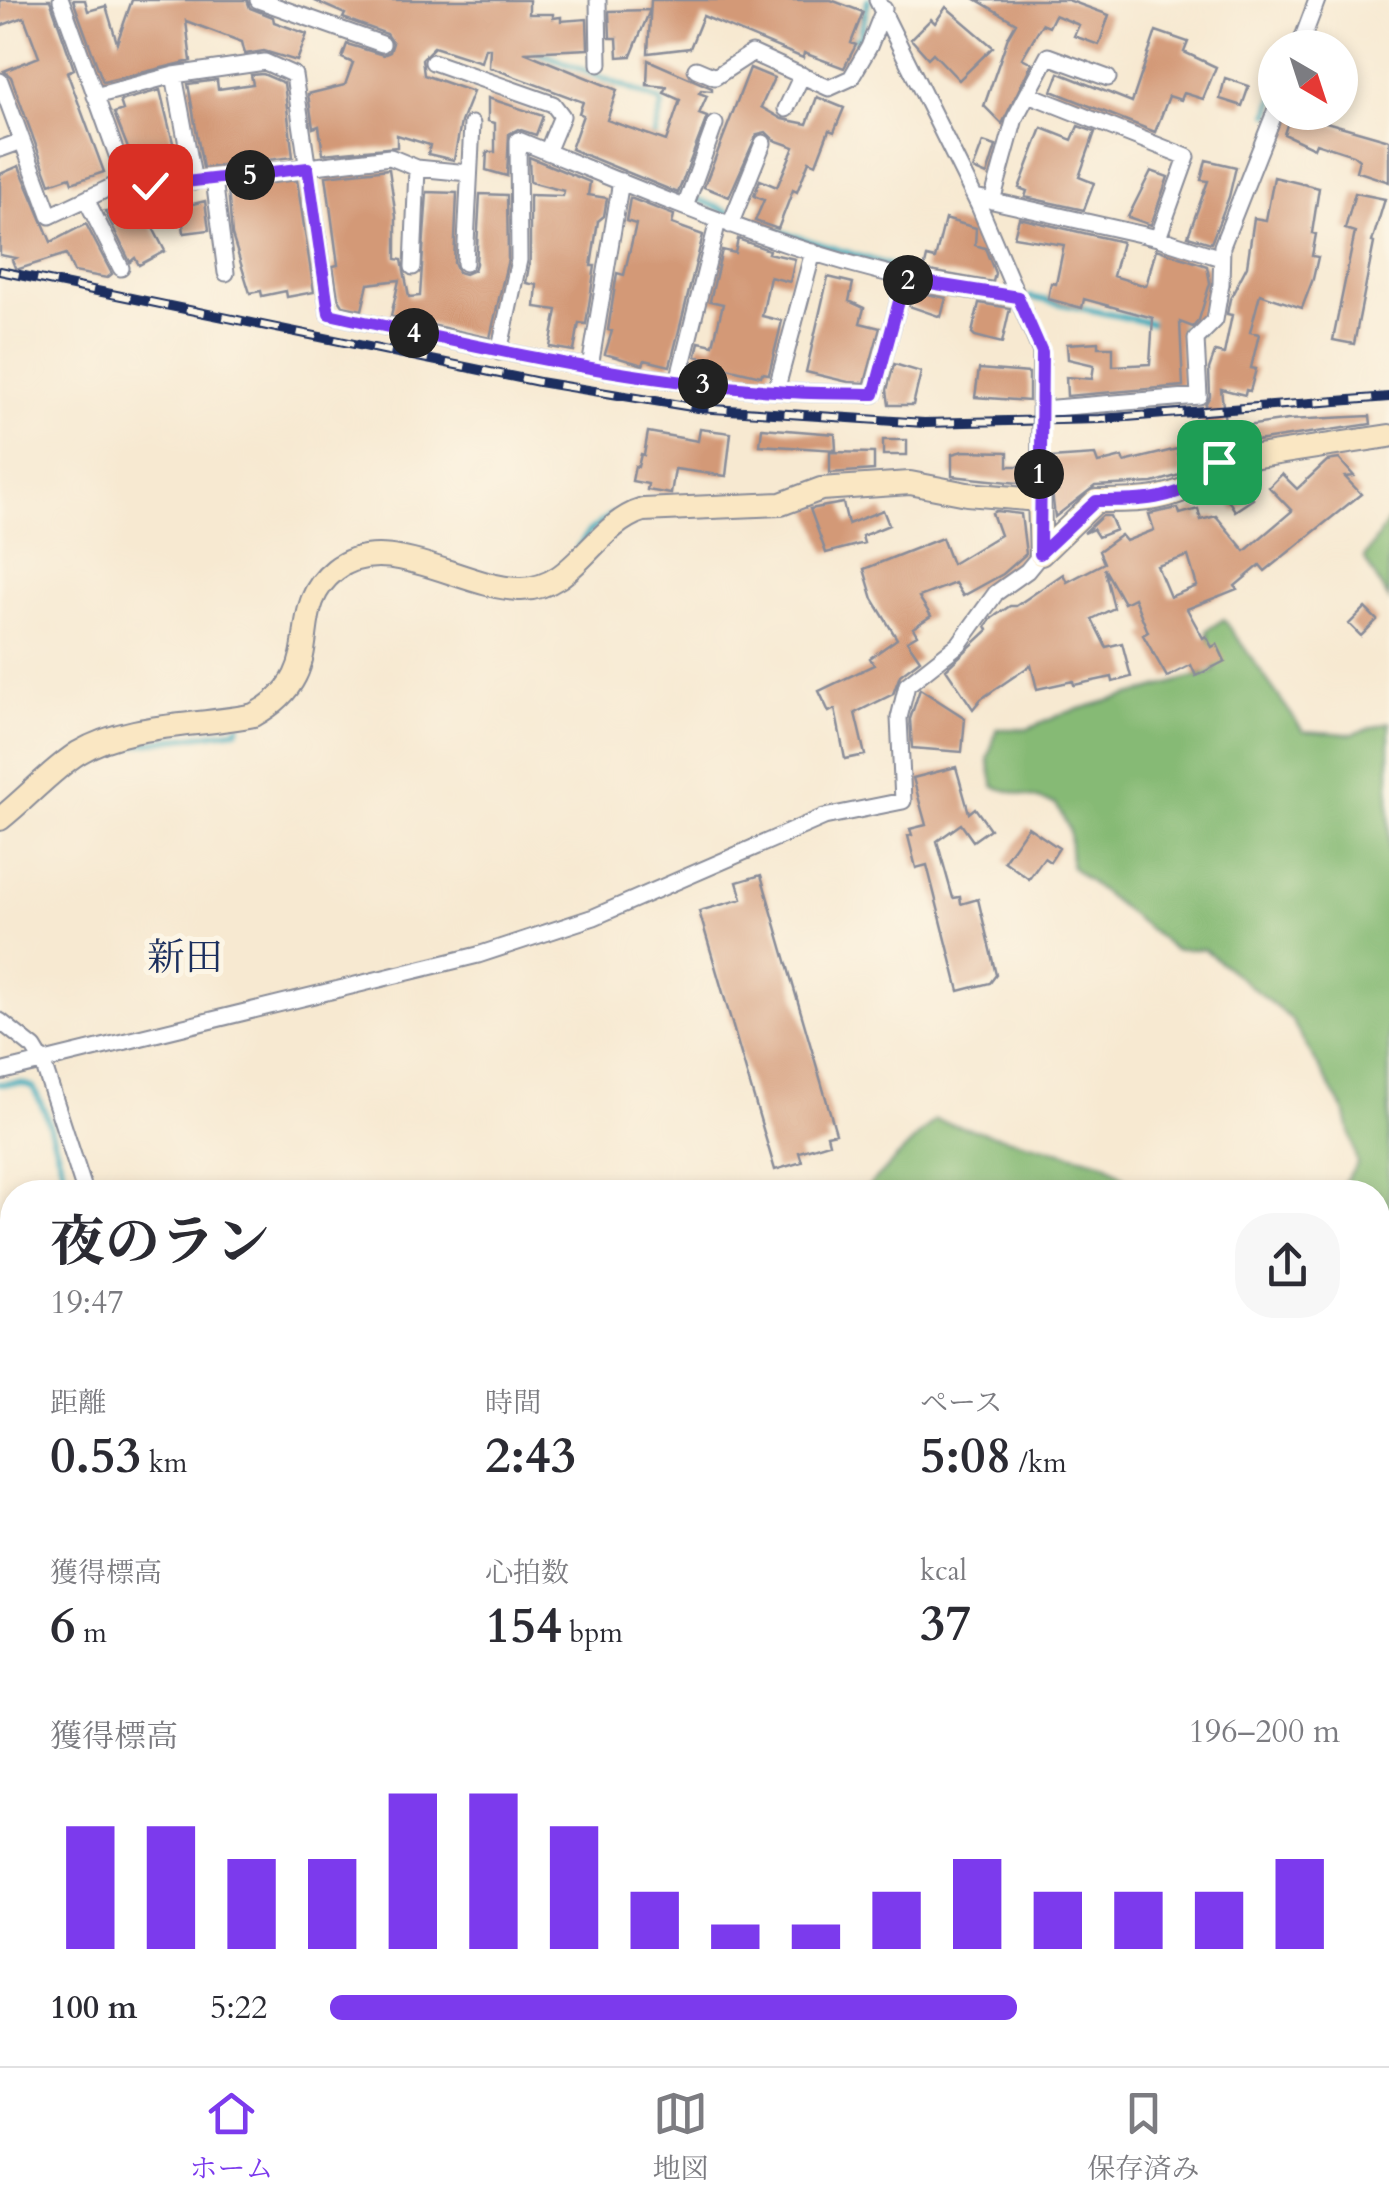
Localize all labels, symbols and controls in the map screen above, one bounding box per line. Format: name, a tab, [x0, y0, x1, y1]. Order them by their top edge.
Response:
north arrow	[1258, 30, 1358, 130]
map controls	[1258, 30, 1358, 130]
pin	[108, 144, 193, 229]
pin: 5	[225, 150, 275, 200]
text: 5	[243, 156, 257, 194]
icon: check	[123, 159, 178, 214]
pin: 2	[883, 255, 933, 305]
text: 2	[901, 261, 915, 299]
pin: 4	[389, 308, 439, 358]
text: 4	[407, 314, 421, 352]
pin: 3	[678, 359, 728, 409]
text: 3	[696, 365, 710, 403]
pin	[1177, 420, 1262, 505]
icon: arrive	[1192, 435, 1247, 490]
pin: 1	[1014, 449, 1064, 499]
text: 1	[1032, 455, 1046, 493]
district label: 新田	[147, 932, 223, 984]
text: 夜のラン	[50, 1206, 270, 1280]
button: share	[1235, 1213, 1340, 1318]
text: 19:47	[50, 1281, 124, 1325]
text: 距離	[50, 1384, 106, 1422]
text: 時間	[485, 1384, 541, 1422]
text: ペース	[920, 1384, 1003, 1422]
text: 0.53	[50, 1422, 141, 1490]
text: 2:43	[485, 1422, 576, 1490]
text: 5:08	[920, 1422, 1011, 1490]
text: km	[141, 1444, 188, 1482]
text: /km	[1011, 1444, 1067, 1482]
text: kcal	[920, 1552, 967, 1590]
text: 獲得標高	[50, 1554, 162, 1592]
text: 心拍数	[485, 1554, 569, 1592]
text: 37	[920, 1590, 971, 1658]
text: 6	[50, 1592, 76, 1660]
text: 154	[485, 1592, 562, 1660]
text: m	[76, 1614, 107, 1652]
text: bpm	[562, 1614, 623, 1652]
text: 196–200 m	[1188, 1710, 1340, 1754]
text: 獲得標高	[50, 1715, 178, 1759]
text: 100 m	[50, 1986, 137, 2030]
text: 5:22	[210, 1986, 267, 2030]
tab: ホーム	[189, 2086, 274, 2188]
tab: 地図	[652, 2086, 709, 2188]
tab: 保存済み	[1087, 2086, 1200, 2188]

